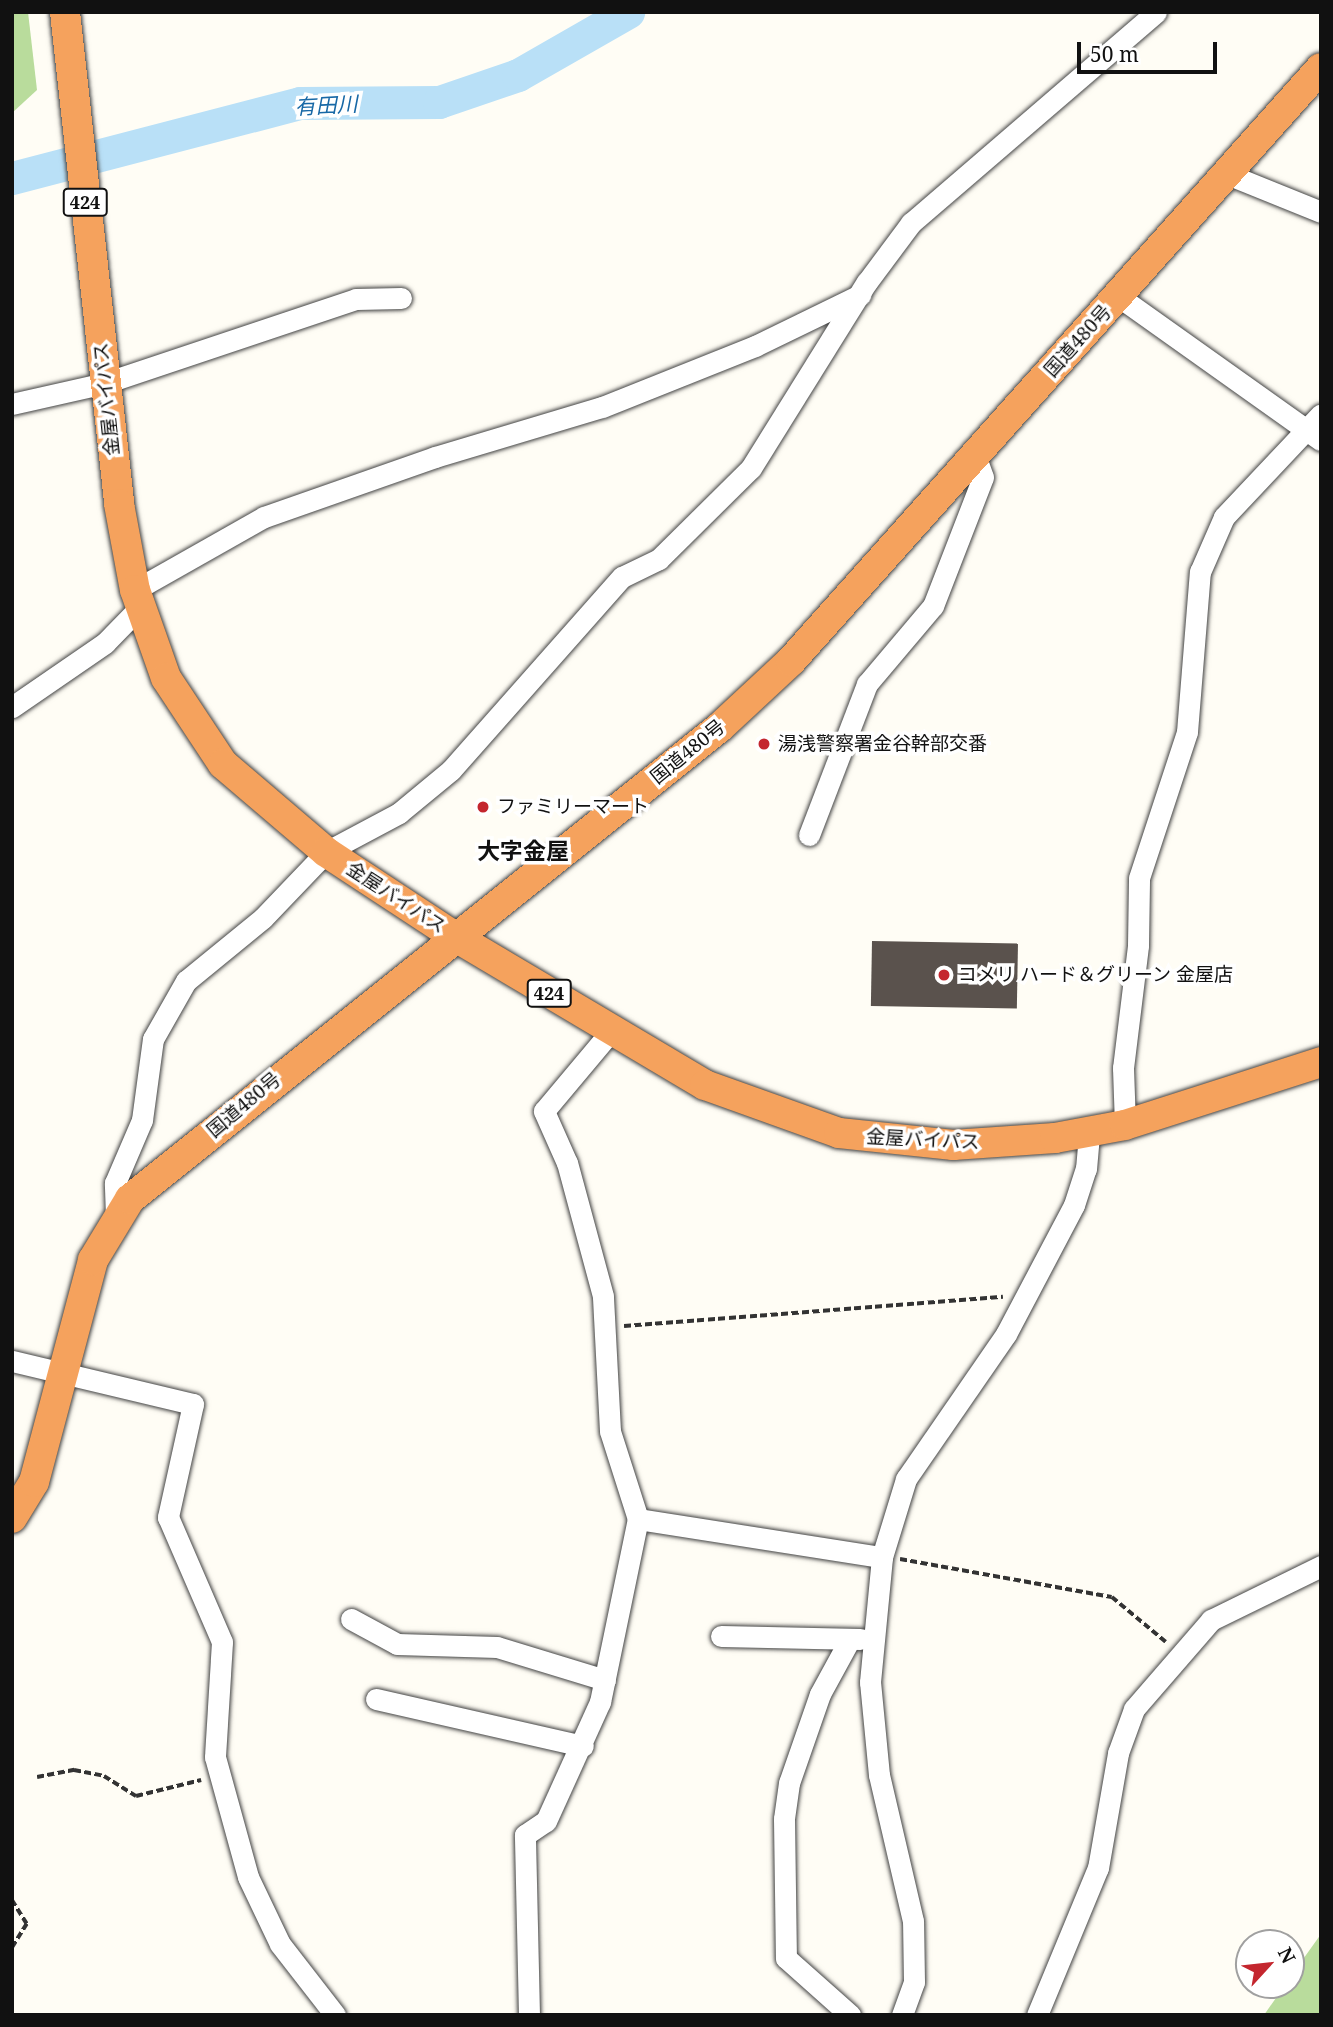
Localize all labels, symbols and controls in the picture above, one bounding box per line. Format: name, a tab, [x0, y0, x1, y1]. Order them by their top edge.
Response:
scale bar	[1081, 28, 1221, 72]
text: 50 m	[1090, 40, 1139, 68]
water label: 有田川	[294, 91, 358, 119]
road number: 424	[62, 188, 108, 216]
street label: 国道480号	[1040, 300, 1116, 382]
street label: 金屋バイパス	[90, 341, 124, 457]
street label: 国道480号	[646, 715, 730, 789]
place label: 湯浅警察署金谷幹部交番	[778, 733, 987, 755]
marker: 湯浅警察署金谷幹部交番	[756, 736, 772, 752]
place label: ファミリーマート	[497, 796, 649, 818]
marker: ファミリーマート	[475, 799, 491, 815]
district label: 大字金屋	[477, 836, 569, 864]
street label: 金屋バイパス	[342, 857, 450, 939]
place label: コメリ ハード＆グリーン 金屋店	[958, 964, 1234, 986]
marker: コメリ ハード＆グリーン 金屋店	[936, 967, 952, 983]
road number: 424	[526, 978, 572, 1008]
street label: 国道480号	[203, 1068, 285, 1142]
street label: 金屋バイパス	[865, 1126, 981, 1154]
north arrow	[1235, 1929, 1305, 1999]
text: N	[1272, 1943, 1302, 1968]

